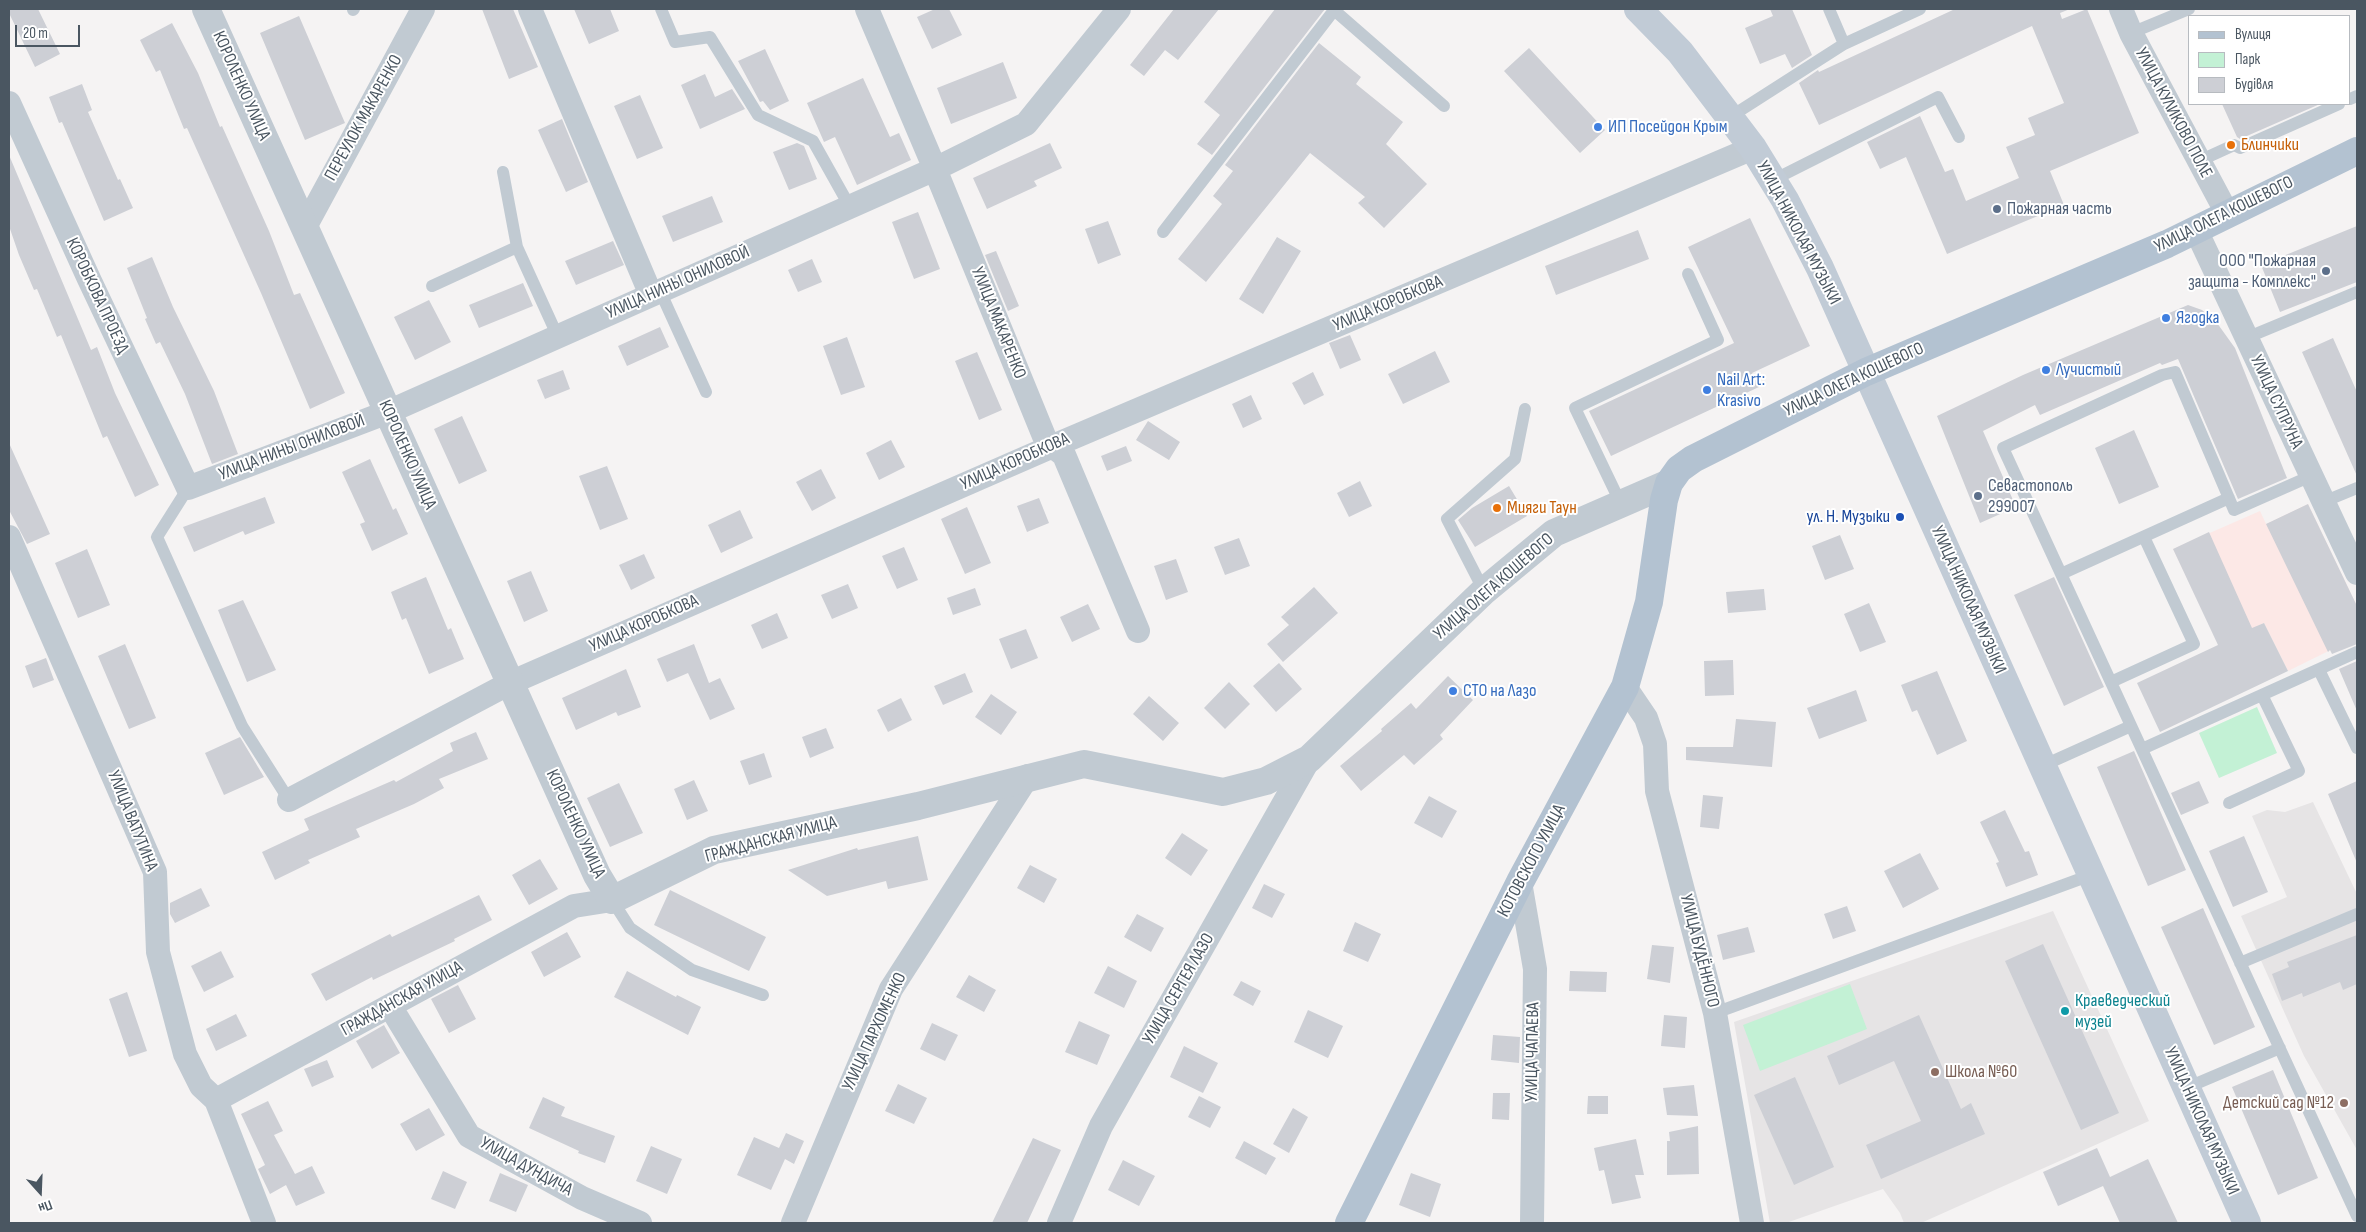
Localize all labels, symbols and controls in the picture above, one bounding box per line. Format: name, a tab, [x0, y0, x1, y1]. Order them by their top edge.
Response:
scale bar	[18, 15, 82, 47]
legend	[2188, 15, 2351, 105]
text: 20 m	[23, 24, 48, 43]
text: Вулиця	[2235, 25, 2271, 44]
street label: КОРОЛЕНКО УЛИЦА	[207, 28, 275, 144]
street label: УЛИЦА КУЛИКОВО ПОЛЕ	[2130, 44, 2216, 182]
text: Парк	[2235, 50, 2260, 69]
street label: ПЕРЕУЛОК МАКАРЕНКО	[320, 51, 408, 185]
text: Будівля	[2235, 75, 2273, 94]
place label: ИП Посейдон Крым	[1608, 116, 1727, 138]
marker: ИП Посейдон Крым	[1592, 121, 1604, 133]
place label: Блинчики	[2241, 134, 2299, 156]
marker: Блинчики	[2225, 139, 2237, 151]
street label: УЛИЦА НИКОЛАЯ МУЗЫКИ	[1751, 157, 1845, 309]
street label: УЛИЦА ОЛЕГА КОШЕВОГО	[2151, 172, 2297, 258]
place label: Пожарная часть	[2007, 198, 2112, 220]
marker: Пожарная часть	[1991, 203, 2003, 215]
street label: КОРОБКОВА ПРОЕЗД	[61, 234, 133, 358]
street label: УЛИЦА НИНЫ ОНИЛОВОЙ	[603, 242, 753, 324]
place label: ООО "Пожарная защита - Комплекс"	[2188, 250, 2316, 292]
street label: УЛИЦА МАКАРЕНКО	[966, 264, 1030, 382]
marker: ООО "Пожарная защита - Комплекс"	[2320, 265, 2332, 277]
street label: УЛИЦА КОРОБКОВА	[1330, 271, 1446, 337]
place label: Ягодка	[2176, 307, 2220, 329]
marker: Ягодка	[2160, 312, 2172, 324]
street label: УЛИЦА ОЛЕГА КОШЕВОГО	[1781, 338, 1927, 422]
street label: УЛИЦА СУПРУНА	[2245, 352, 2307, 452]
place label: Лучистый	[2056, 359, 2121, 381]
marker: Лучистый	[2040, 364, 2052, 376]
place label: Nail Art: Krasivo	[1717, 369, 1765, 412]
marker: Nail Art: Krasivo	[1701, 384, 1713, 396]
street label: КОРОЛЕНКО УЛИЦА	[373, 397, 441, 513]
street label: УЛИЦА НИНЫ ОНИЛОВОЙ	[216, 410, 368, 486]
street label: УЛИЦА КОРОБКОВА	[957, 428, 1073, 496]
place label: Севастополь 299007	[1988, 475, 2073, 518]
marker: Севастополь 299007	[1972, 490, 1984, 502]
place label: Мияги Таун	[1507, 497, 1577, 519]
marker: Мияги Таун	[1491, 502, 1503, 514]
place label: ул. Н. Музыки	[1807, 506, 1890, 528]
marker: ул. Н. Музыки	[1894, 511, 1906, 523]
street label: УЛИЦА НИКОЛАЯ МУЗЫКИ	[1926, 523, 2010, 677]
street label: УЛИЦА ОЛЕГА КОШЕВОГО	[1430, 529, 1558, 645]
street label: УЛИЦА КОРОБКОВА	[586, 590, 702, 658]
place label: СТО на Лазо	[1463, 680, 1536, 702]
marker: СТО на Лазо	[1447, 685, 1459, 697]
street label: КОРОЛЕНКО УЛИЦА	[540, 766, 610, 882]
street label: УЛИЦА ВАТУТИНА	[102, 768, 162, 874]
street label: КОТОВСКОГО УЛИЦА	[1493, 801, 1571, 921]
street label: ГРАЖДАНСКАЯ УЛИЦА	[703, 812, 839, 868]
street label: УЛИЦА БУДЁННОГО	[1674, 892, 1724, 1010]
street label: УЛИЦА СЕРГЕЯ ЛАЗО	[1139, 930, 1219, 1048]
street label: ГРАЖДАНСКАЯ УЛИЦА	[338, 957, 466, 1041]
street label: УЛИЦА ПАРХОМЕНКО	[838, 969, 912, 1095]
place label: Краеведческий музей	[2075, 990, 2170, 1032]
street label: УЛИЦА ЧАПАЕВА	[1521, 1002, 1545, 1102]
marker: Краеведческий музей	[2059, 1005, 2071, 1017]
street label: УЛИЦА НИКОЛАЯ МУЗЫКИ	[2159, 1044, 2243, 1198]
place label: Школа №60	[1945, 1061, 2017, 1083]
marker: Школа №60	[1929, 1066, 1941, 1078]
place label: Детский сад №12	[2223, 1092, 2334, 1114]
marker: Детский сад №12	[2338, 1097, 2350, 1109]
street label: УЛИЦА ДУНДИЧА	[476, 1133, 576, 1201]
north arrow	[15, 1167, 65, 1217]
text: Пн	[36, 1196, 55, 1217]

